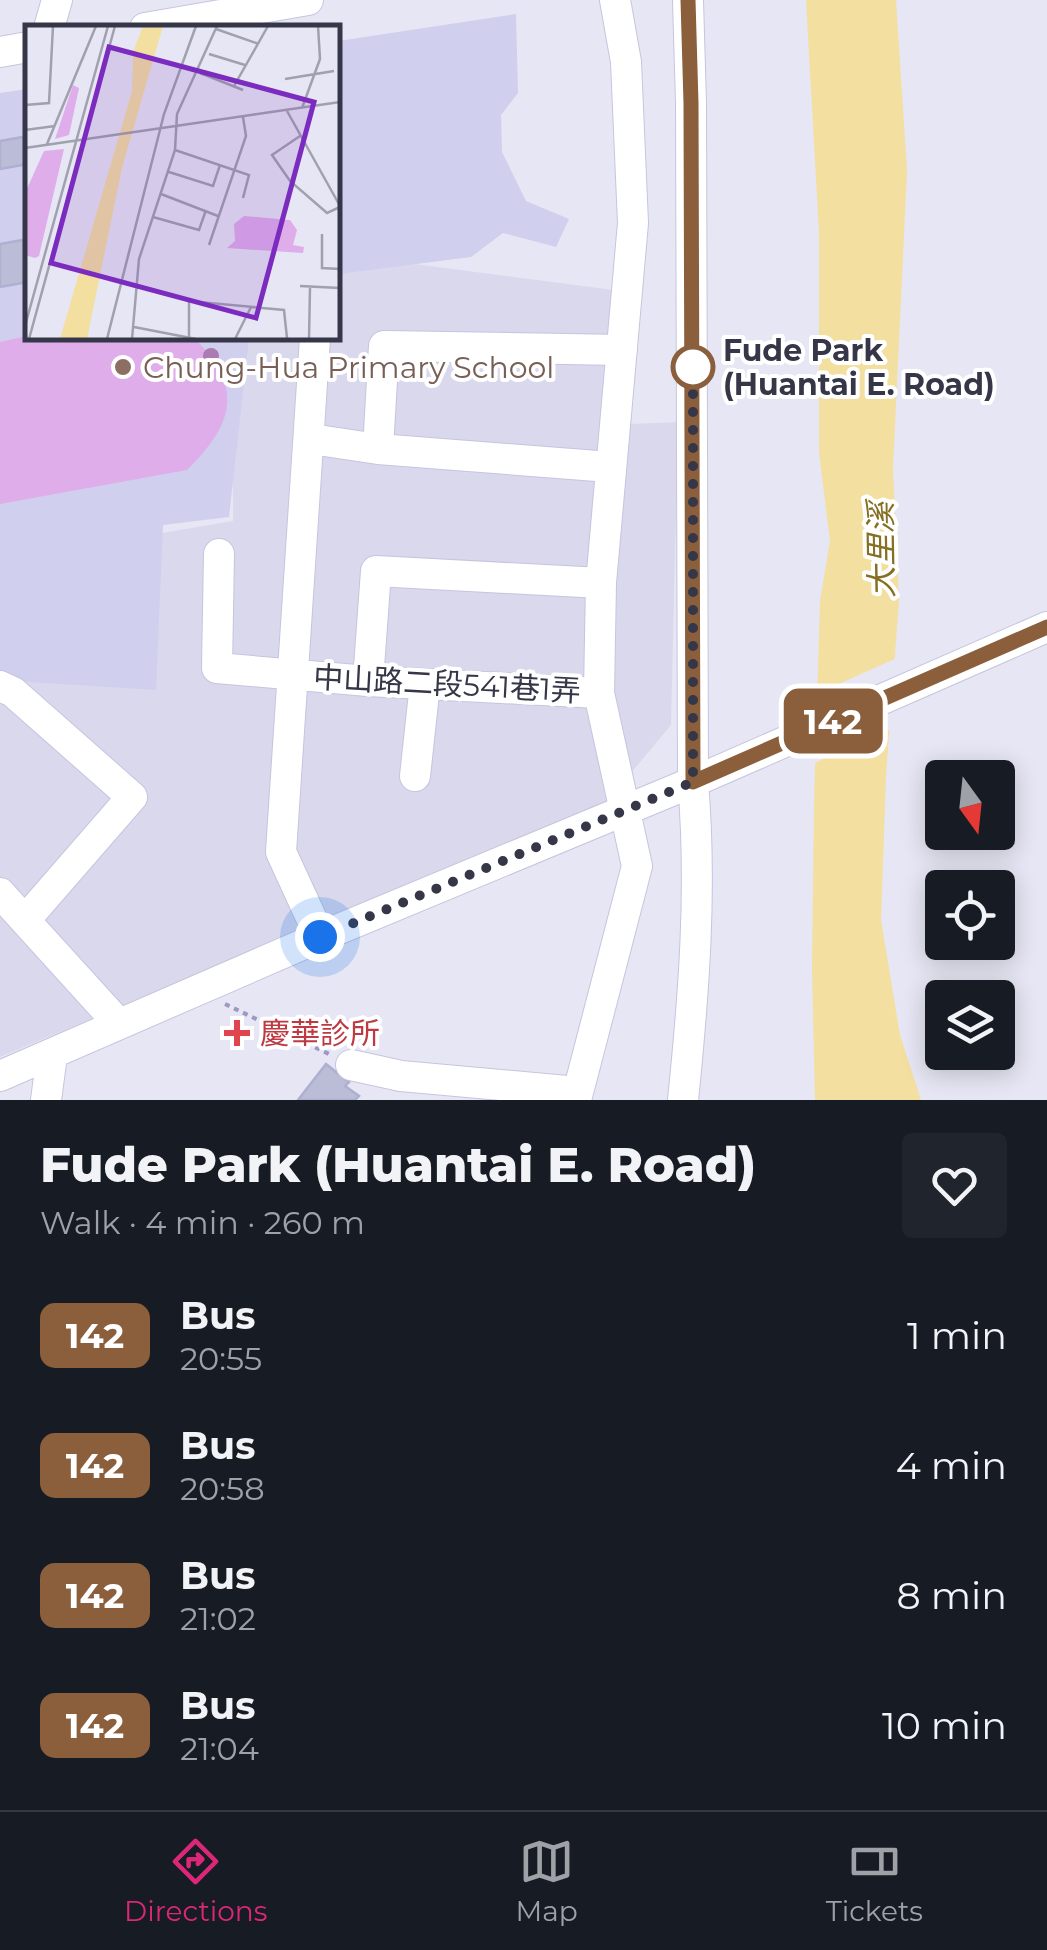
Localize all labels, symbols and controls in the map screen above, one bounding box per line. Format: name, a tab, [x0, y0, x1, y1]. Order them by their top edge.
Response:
inset map	[25, 25, 340, 340]
place label: Fude Park (Huantai E. Road)	[723, 332, 995, 403]
marker: Fude Park (Huantai E. Road)	[672, 346, 714, 388]
place label: Chung-Hua Primary School	[143, 349, 554, 386]
marker: Chung-Hua Primary School	[112, 356, 134, 378]
water label: 大里溪	[861, 498, 901, 598]
street label: 中山路二段541巷1弄	[312, 659, 582, 709]
line badge: 142	[776, 688, 890, 754]
text: 142	[804, 700, 862, 743]
north arrow	[925, 760, 1015, 850]
map controls	[925, 760, 1015, 1070]
button: locate	[925, 870, 1015, 960]
your location	[295, 912, 345, 962]
button: layers	[925, 980, 1015, 1070]
place label: 慶華診所	[260, 1015, 380, 1052]
marker: 慶華診所	[224, 1020, 250, 1046]
button: heart	[902, 1133, 1007, 1238]
text: Fude Park (Huantai E. Road)	[40, 1136, 756, 1194]
text: Walk · 4 min · 260 m	[40, 1203, 365, 1242]
text: Bus	[180, 1292, 255, 1339]
text: 1 min	[907, 1312, 1007, 1359]
text: 142	[66, 1314, 124, 1357]
text: 20:55	[180, 1339, 262, 1378]
text: Bus	[180, 1422, 255, 1469]
text: 4 min	[896, 1442, 1007, 1489]
text: 142	[66, 1444, 124, 1487]
text: 20:58	[180, 1469, 265, 1508]
text: Bus	[180, 1552, 255, 1599]
text: 8 min	[897, 1572, 1007, 1619]
text: 142	[66, 1574, 124, 1617]
text: 21:02	[180, 1599, 256, 1638]
text: Bus	[180, 1682, 255, 1729]
text: 10 min	[882, 1702, 1007, 1749]
text: 142	[66, 1704, 124, 1747]
text: 21:04	[180, 1729, 259, 1768]
tab: Directions	[124, 1834, 267, 1928]
tab: Map	[515, 1834, 578, 1928]
tab: Tickets	[826, 1834, 923, 1928]

